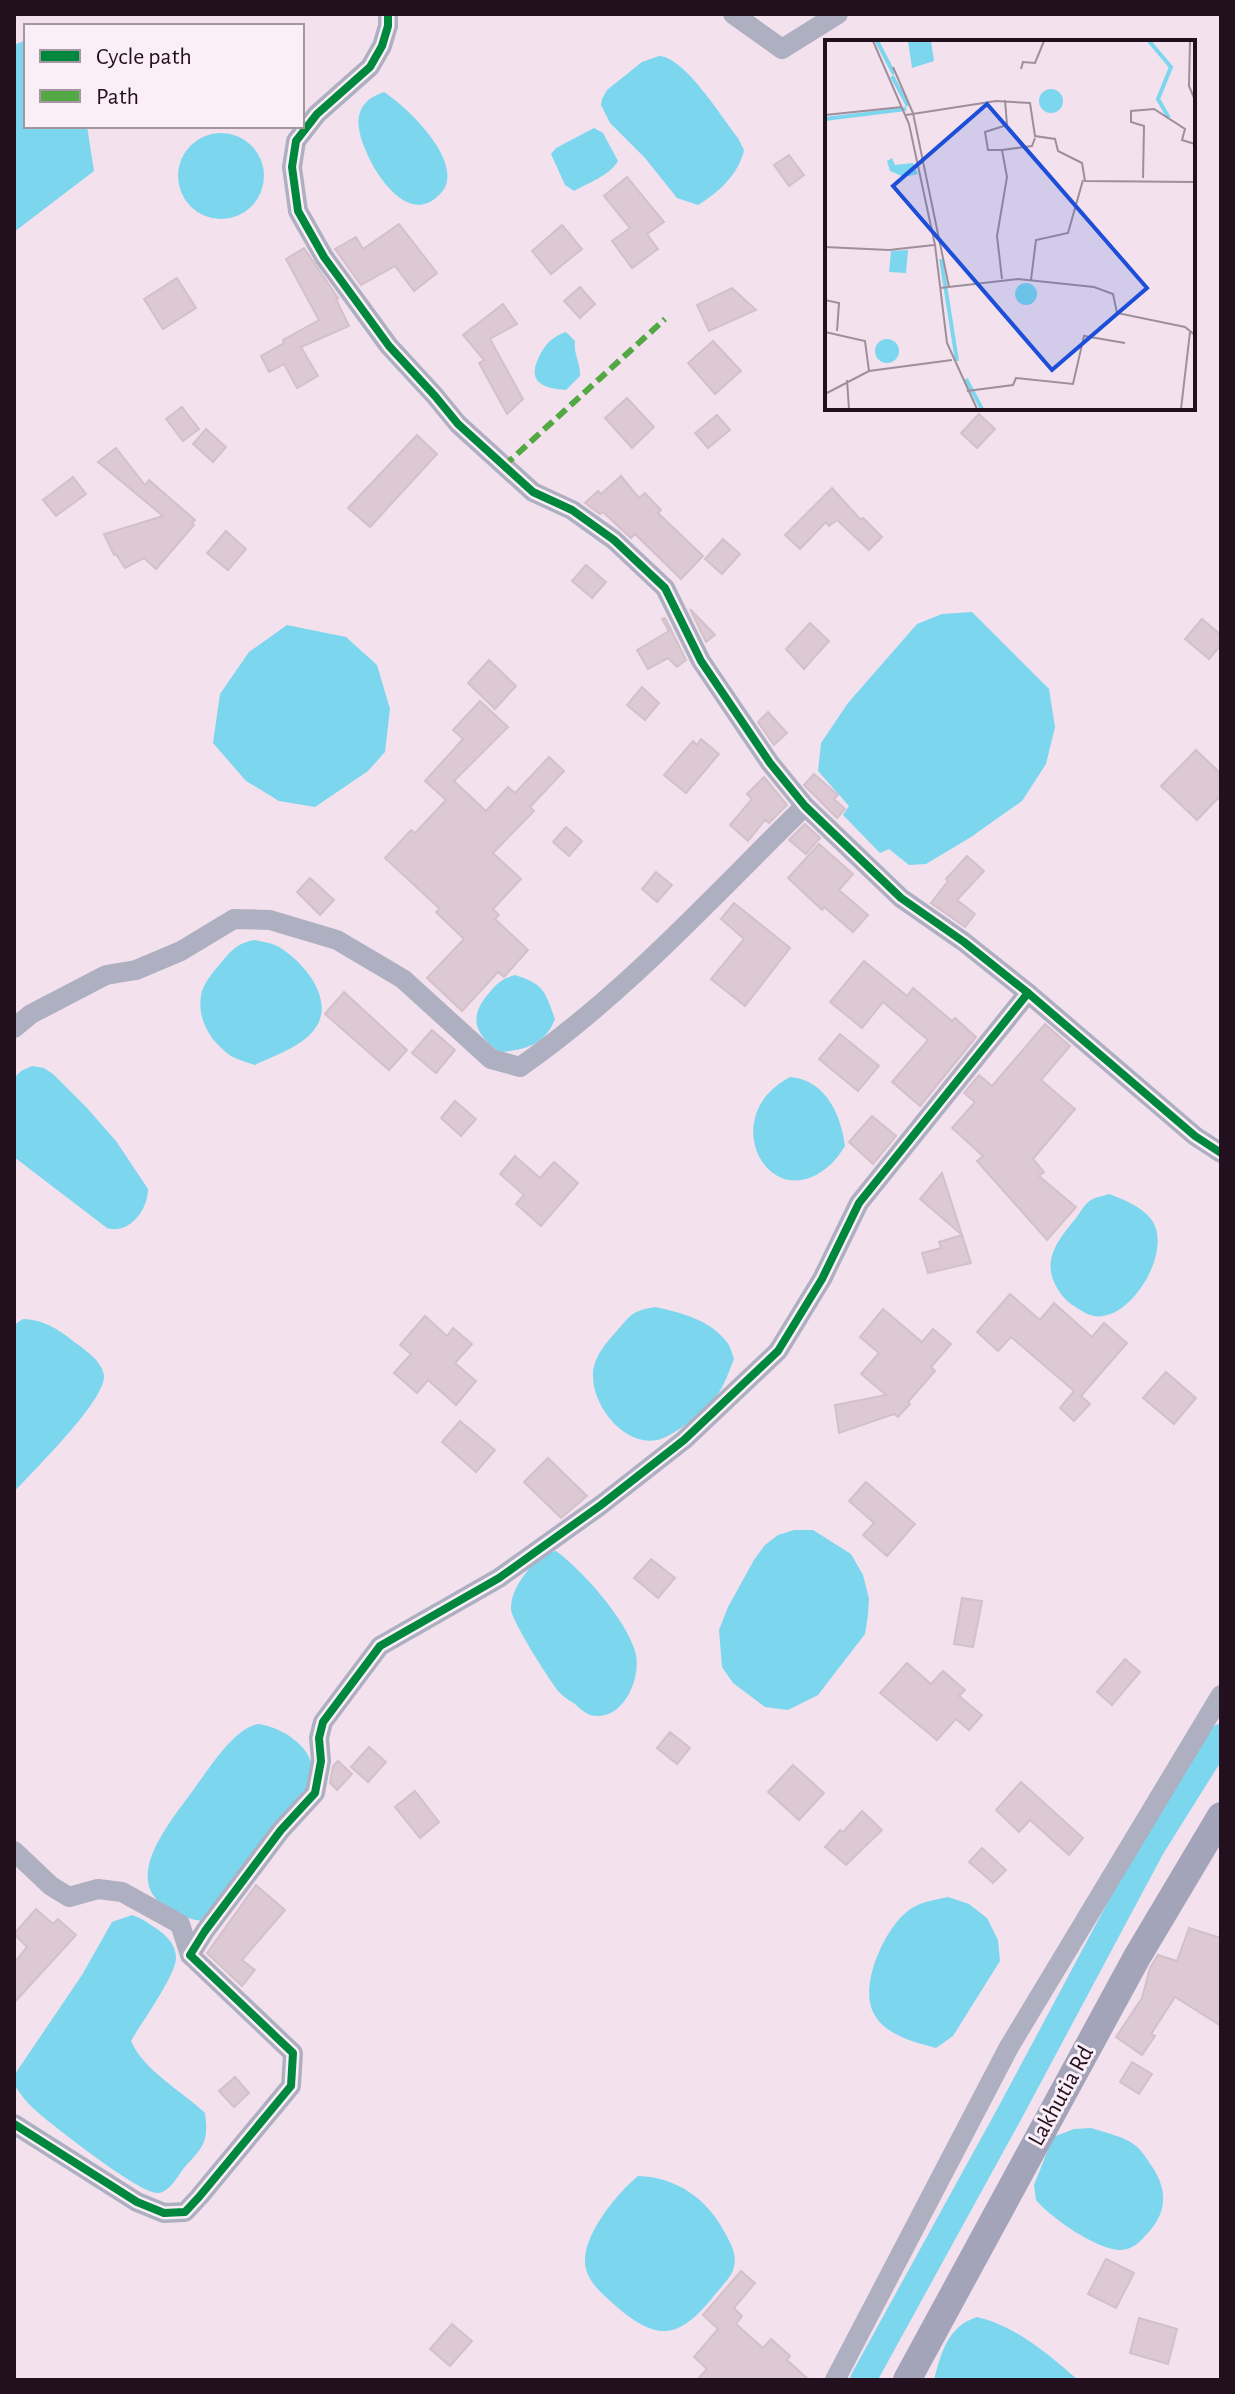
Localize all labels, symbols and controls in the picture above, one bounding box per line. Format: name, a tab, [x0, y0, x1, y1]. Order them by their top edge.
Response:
legend	[24, 24, 304, 128]
inset map	[825, 40, 1195, 410]
text: Cycle path	[96, 45, 192, 69]
text: Path	[96, 85, 139, 109]
street label: Lakhutia Rd	[1024, 2042, 1098, 2150]

